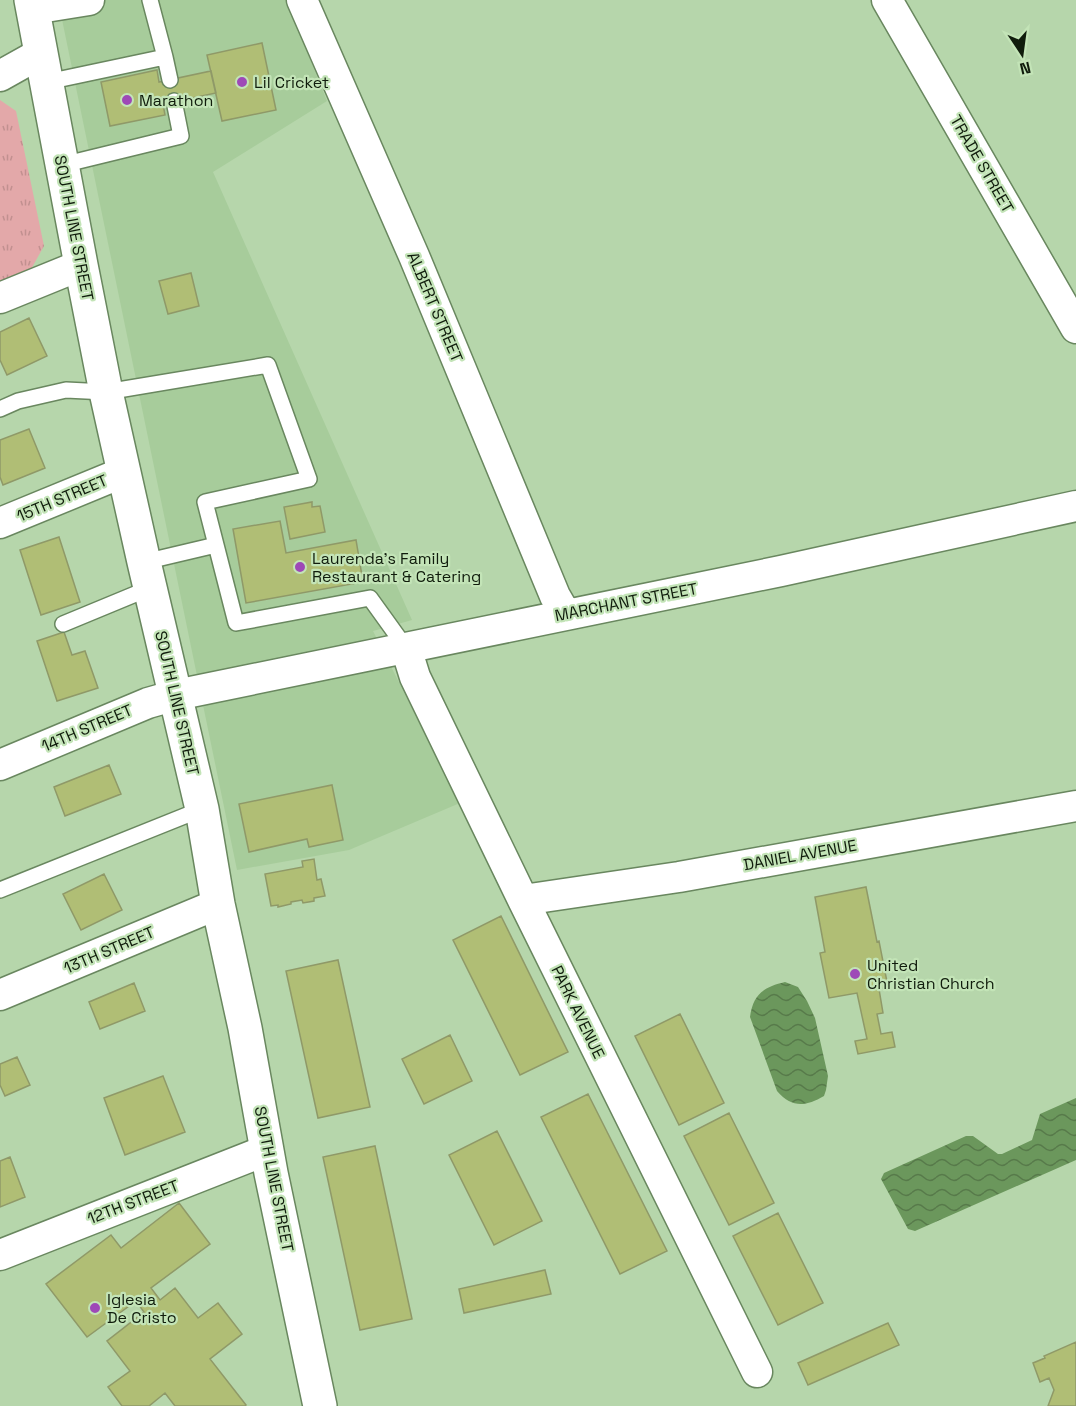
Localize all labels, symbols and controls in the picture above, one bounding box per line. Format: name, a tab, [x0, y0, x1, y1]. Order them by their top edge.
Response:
north arrow	[992, 24, 1052, 84]
text: N	[1018, 57, 1033, 80]
place label: Lil Cricket	[254, 72, 329, 93]
marker: Lil Cricket	[235, 75, 249, 89]
place label: Marathon	[139, 90, 213, 111]
marker: Marathon	[120, 93, 134, 107]
street label: TRADE STREET	[946, 111, 1018, 217]
street label: SOUTH LINE STREET	[50, 153, 98, 303]
street label: ALBERT STREET	[402, 249, 468, 365]
street label: 15TH STREET	[13, 469, 111, 527]
place label: Laurenda's Family Restaurant & Catering	[312, 548, 481, 587]
marker: Laurenda's Family Restaurant & Catering	[293, 560, 307, 574]
street label: MARCHANT STREET	[553, 578, 699, 626]
street label: SOUTH LINE STREET	[150, 629, 204, 777]
street label: 14TH STREET	[38, 699, 136, 757]
street label: DANIEL AVENUE	[742, 835, 858, 875]
street label: 13TH STREET	[60, 921, 158, 979]
place label: United Christian Church	[867, 955, 995, 994]
street label: PARK AVENUE	[546, 962, 610, 1062]
marker: United Christian Church	[848, 967, 862, 981]
street label: SOUTH LINE STREET	[250, 1104, 298, 1254]
street label: 12TH STREET	[84, 1175, 182, 1229]
place label: Iglesia De Cristo	[107, 1289, 177, 1328]
marker: Iglesia De Cristo	[88, 1301, 102, 1315]

